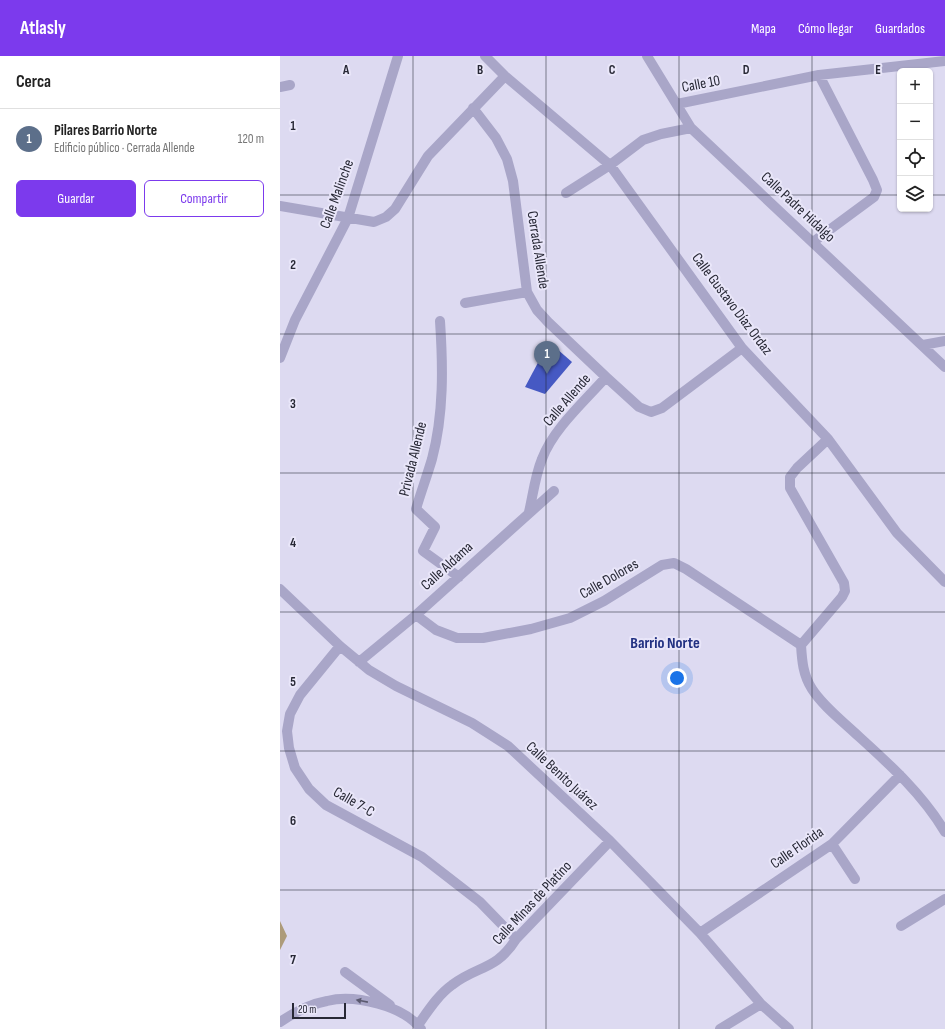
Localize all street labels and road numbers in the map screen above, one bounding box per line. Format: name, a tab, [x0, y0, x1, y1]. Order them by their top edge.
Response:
street label: Calle 10	[680, 71, 722, 97]
street label: Calle Malinche	[316, 157, 358, 231]
street label: Calle Padre Hidalgo	[757, 168, 839, 246]
street label: Cerrada Allende	[522, 210, 554, 290]
street label: Calle Gustavo Díaz Ordaz	[687, 249, 777, 359]
street label: Calle Allende	[539, 370, 595, 430]
street label: Privada Allende	[395, 420, 431, 498]
street label: Calle Aldama	[417, 538, 477, 594]
street label: Calle Dolores	[576, 555, 642, 603]
street label: Calle Benito Juárez	[522, 738, 603, 815]
street label: Calle 7-C	[330, 783, 378, 821]
street label: Calle Florida	[767, 823, 827, 873]
street label: Calle Minas de Platino	[488, 857, 576, 949]

